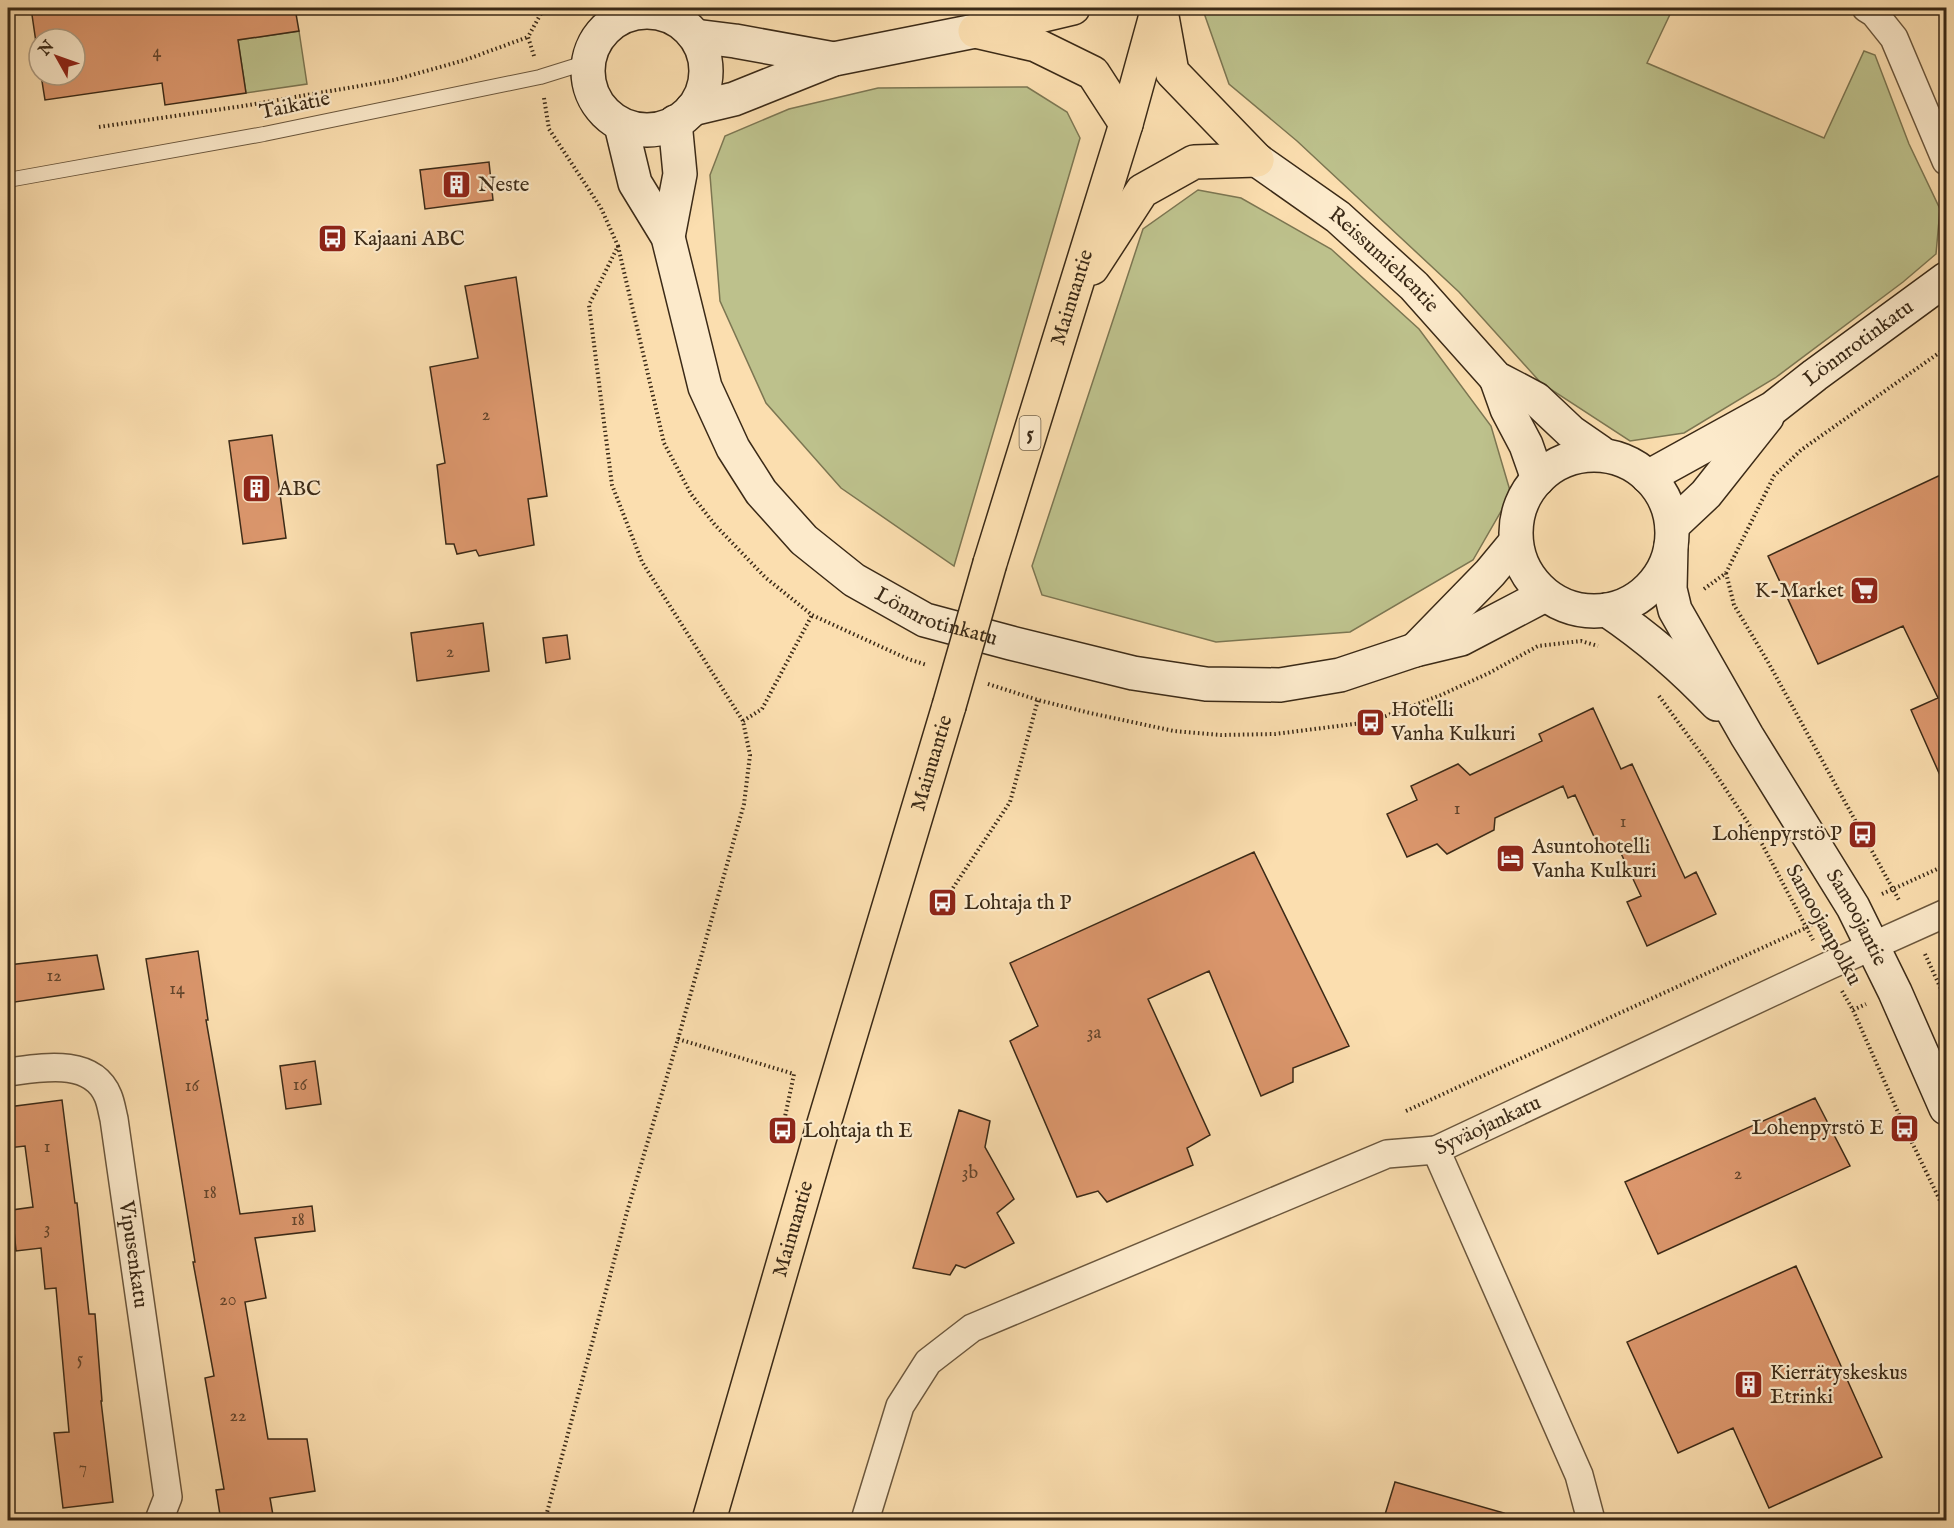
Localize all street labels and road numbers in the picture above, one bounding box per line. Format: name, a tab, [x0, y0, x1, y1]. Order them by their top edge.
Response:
street label: Taikatie	[257, 85, 333, 127]
street label: Reissumiehentie	[1323, 201, 1445, 319]
street label: Mainuantie	[1045, 246, 1100, 349]
street label: Lönnrotinkatu	[1798, 294, 1919, 393]
road number: 5	[1020, 416, 1040, 450]
street label: Lönnrotinkatu	[870, 581, 1001, 652]
street label: Mainuantie	[905, 712, 959, 814]
street label: Samoojanpolku	[1779, 860, 1867, 990]
street label: Samoojantie	[1819, 864, 1894, 971]
street label: Syväojankatu	[1431, 1089, 1545, 1162]
street label: Mainuantie	[767, 1177, 820, 1280]
street label: Vipusenkatu	[112, 1198, 154, 1310]

